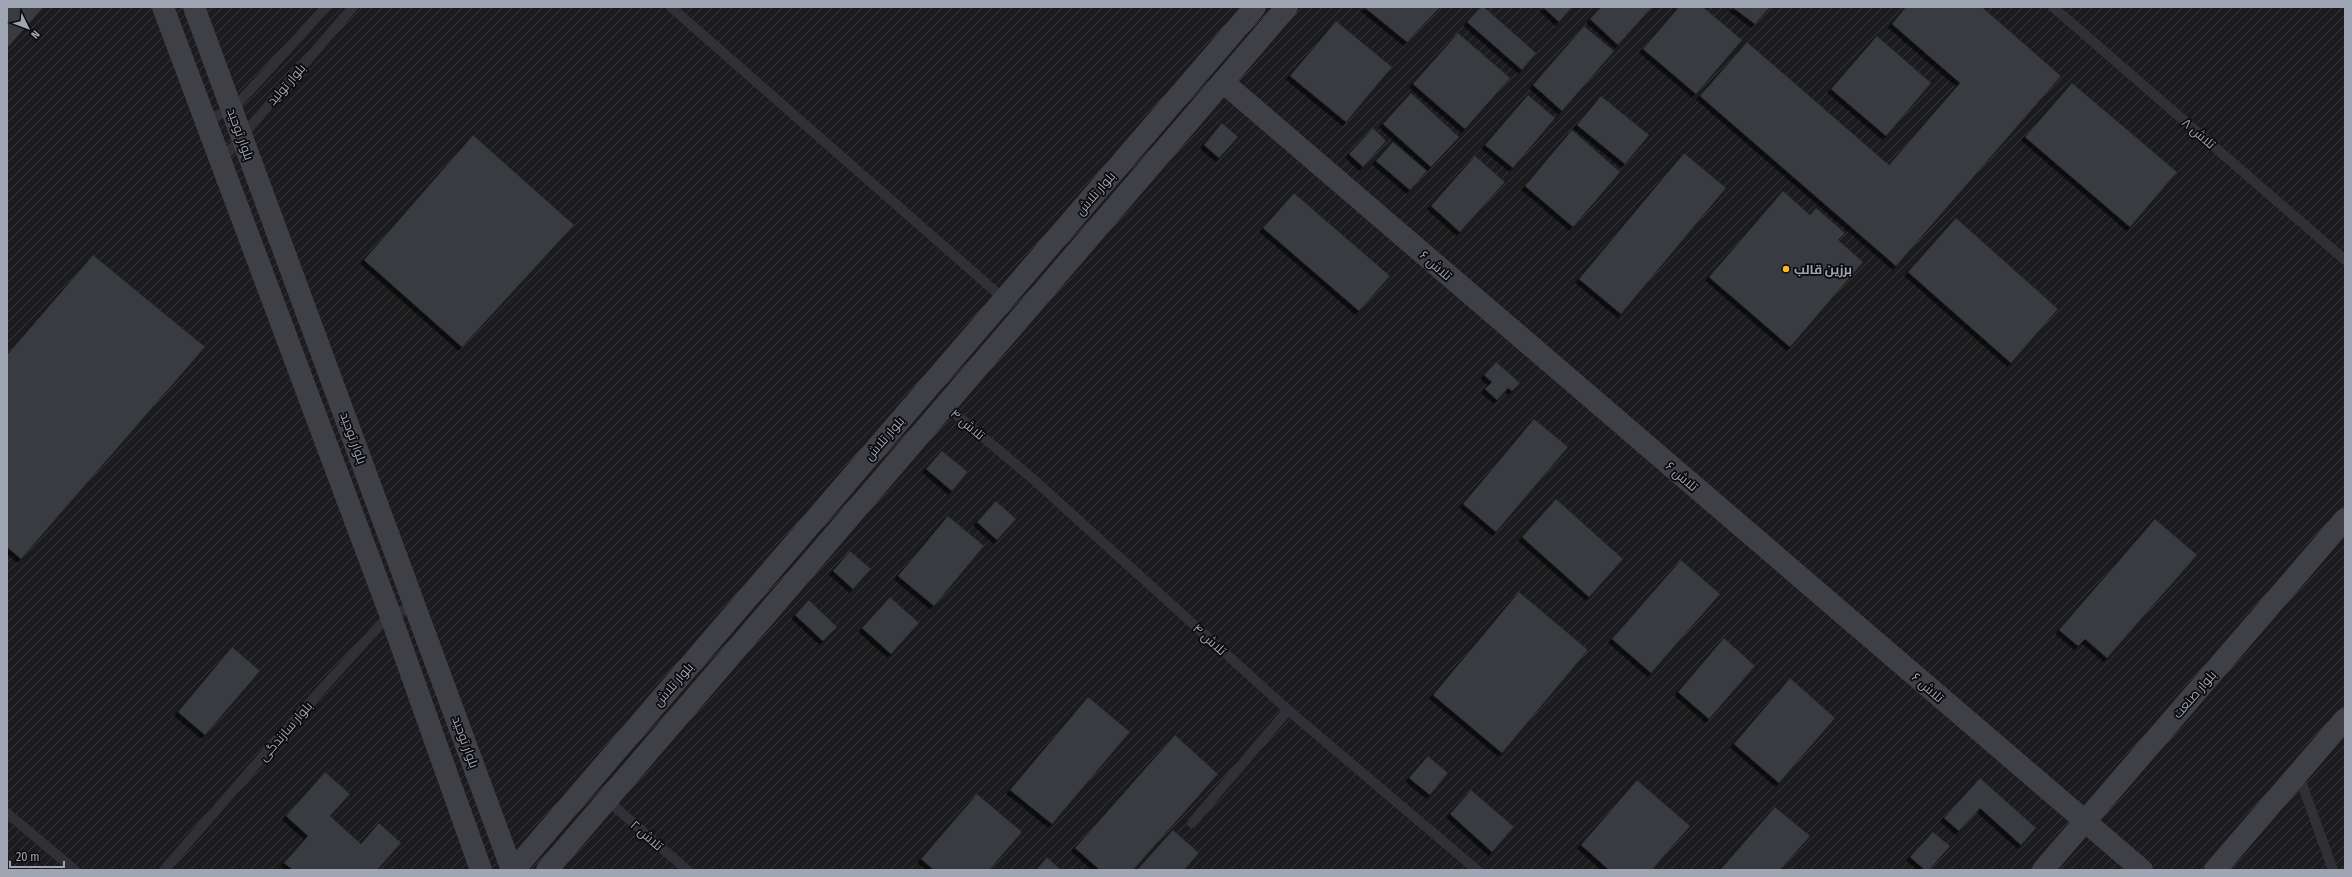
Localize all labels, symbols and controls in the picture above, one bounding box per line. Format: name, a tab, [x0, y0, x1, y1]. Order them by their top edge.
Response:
north arrow	[8, 8, 48, 48]
text: N	[28, 28, 42, 41]
street label: بلوار تولید	[264, 60, 309, 108]
street label: بلوار توحید	[224, 106, 257, 162]
street label: تلاش ۸	[2179, 115, 2219, 152]
street label: بلوار تلاش	[1072, 168, 1118, 218]
street label: تلاش ۶	[1417, 248, 1455, 284]
place label: برزین قالب	[1794, 262, 1852, 278]
marker: برزین قالب	[1781, 264, 1791, 274]
street label: تلاش ۴	[948, 406, 988, 443]
street label: بلوار توحید	[337, 410, 370, 466]
street label: بلوار تلاش	[861, 413, 907, 463]
street label: تلاش ۶	[1663, 459, 1701, 495]
street label: تلاش ۴	[1190, 621, 1230, 659]
street label: بلوار تلاش	[650, 659, 696, 709]
street label: بلوار صنعت	[2170, 667, 2219, 721]
street label: تلاش ۶	[1909, 670, 1947, 706]
street label: بلوار سازندگی	[256, 699, 315, 764]
street label: بلوار توحید	[449, 714, 482, 770]
street label: تلاش ۲	[627, 817, 666, 854]
scale bar	[10, 843, 64, 869]
text: 20 m	[16, 850, 40, 864]

